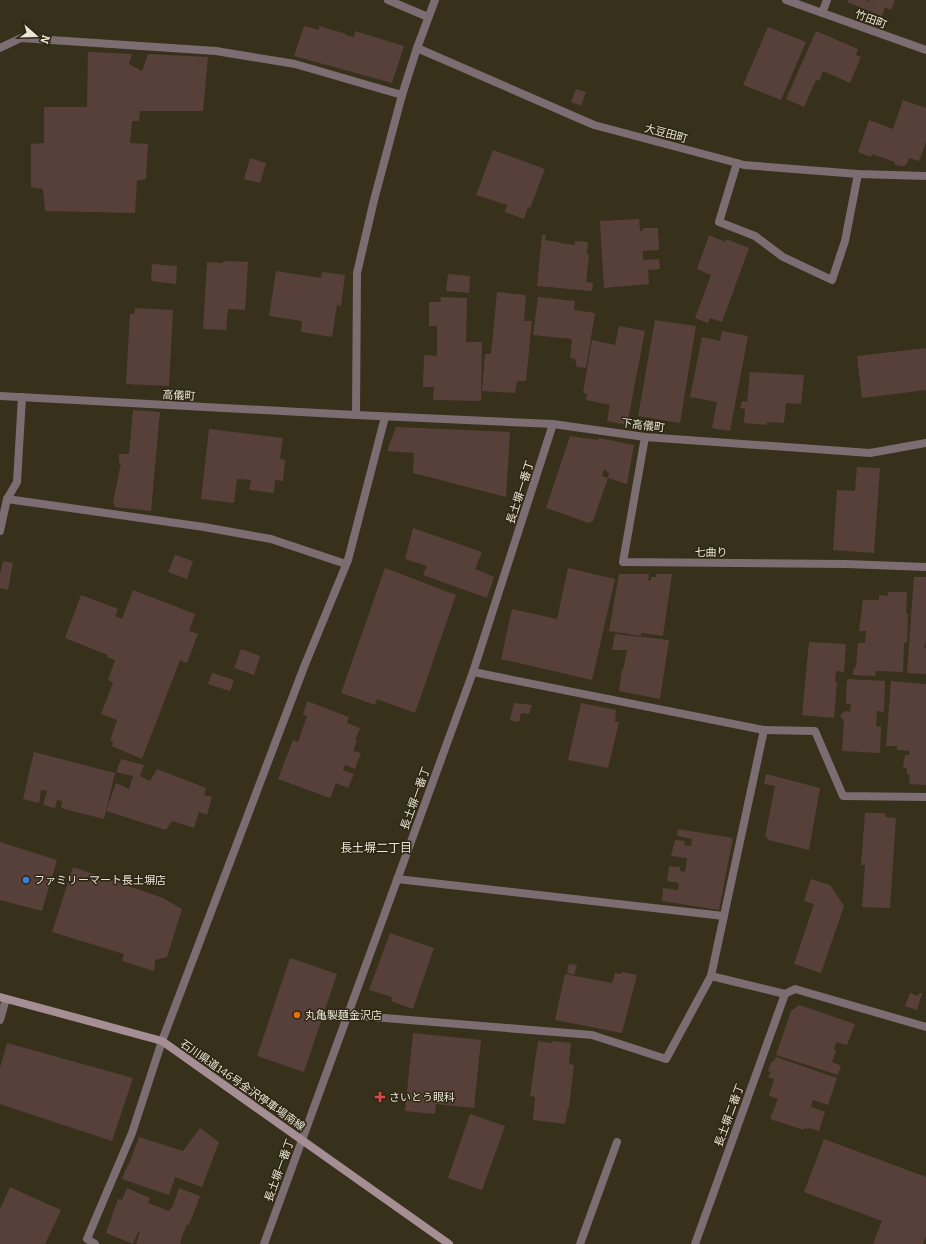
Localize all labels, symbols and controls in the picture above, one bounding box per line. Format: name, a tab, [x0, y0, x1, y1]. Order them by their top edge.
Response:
street label: 竹田町	[853, 8, 889, 31]
north arrow	[16, 16, 56, 56]
text: N	[37, 33, 52, 46]
street label: 大豆田町	[643, 122, 689, 145]
street label: 高儀町	[162, 388, 196, 403]
street label: 下高儀町	[620, 416, 666, 435]
street label: 長土塀一番丁	[504, 459, 537, 526]
street label: 七曲り	[695, 546, 728, 559]
street label: 長土塀一番丁	[398, 765, 433, 831]
district label: 長土塀二丁目	[340, 841, 412, 855]
place label: ファミリーマート長土塀店	[34, 874, 166, 887]
marker: ファミリーマート長土塀店	[21, 875, 31, 885]
place label: 丸亀製麺金沢店	[305, 1009, 382, 1022]
marker: 丸亀製麺金沢店	[292, 1010, 302, 1020]
street label: 石川県道146号金沢停車場南線	[178, 1037, 308, 1134]
street label: 長土塀二番丁	[712, 1082, 747, 1148]
marker: さいとう眼科	[374, 1091, 386, 1103]
place label: さいとう眼科	[389, 1091, 455, 1104]
street label: 長土塀一番丁	[262, 1137, 297, 1203]

